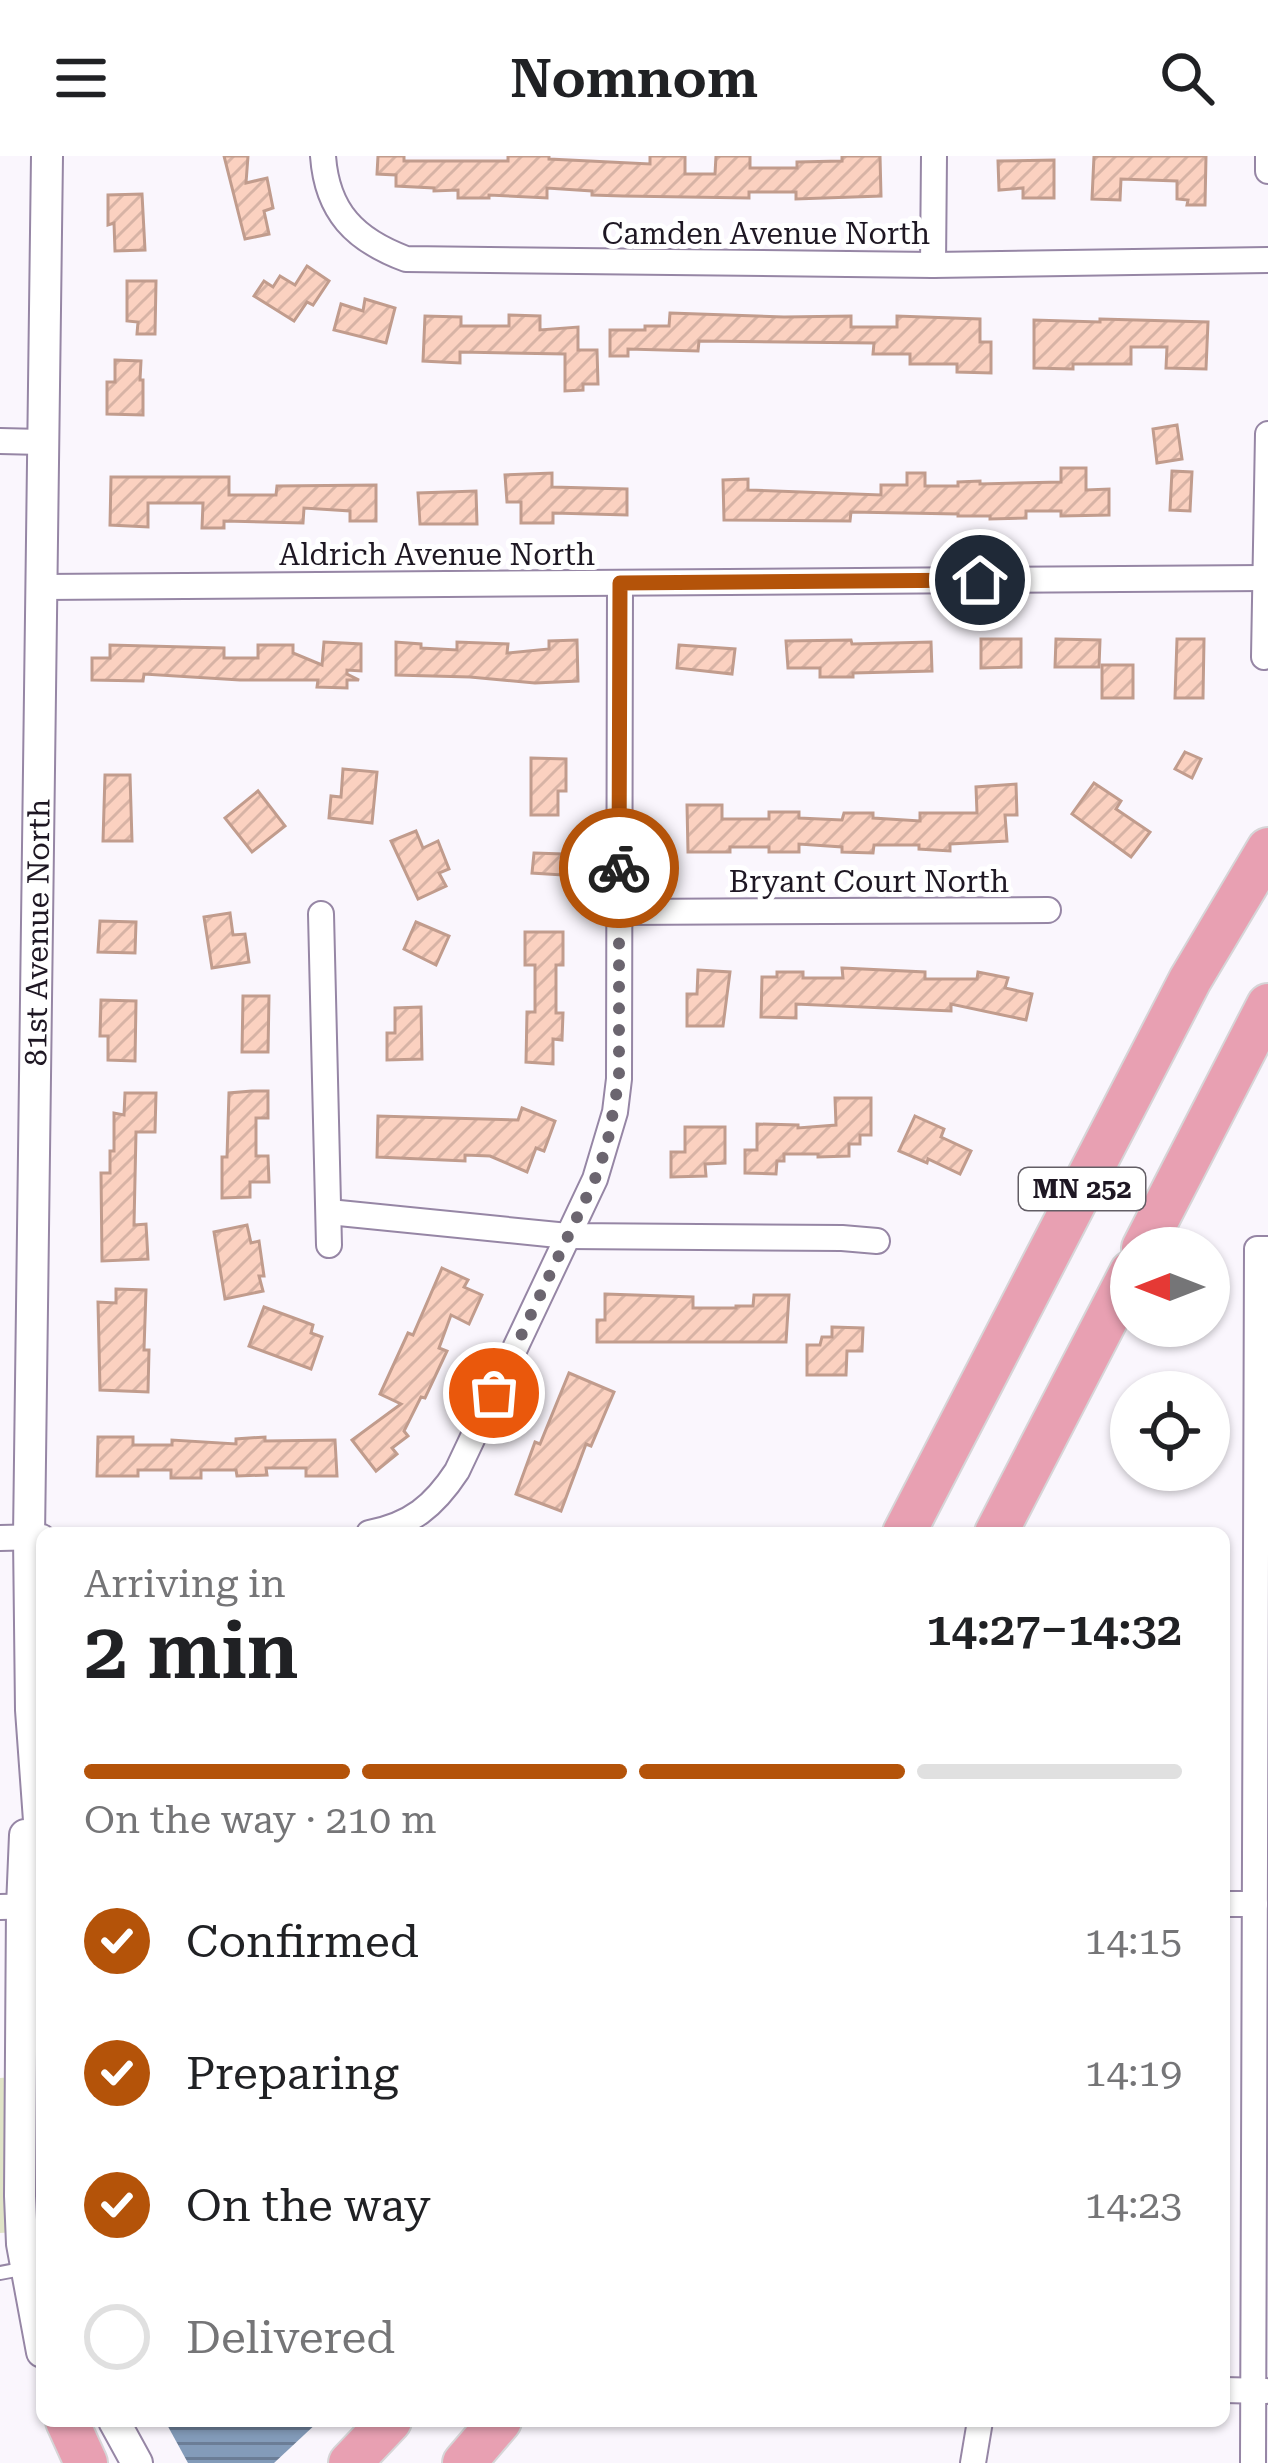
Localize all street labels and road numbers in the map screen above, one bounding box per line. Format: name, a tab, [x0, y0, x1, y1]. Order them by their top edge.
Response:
street label: Camden Avenue North	[602, 216, 930, 251]
street label: Aldrich Avenue North	[279, 537, 595, 572]
street label: 81st Avenue North	[18, 799, 56, 1066]
street label: Bryant Court North	[729, 864, 1009, 899]
road number: MN 252	[1019, 1168, 1145, 1210]

